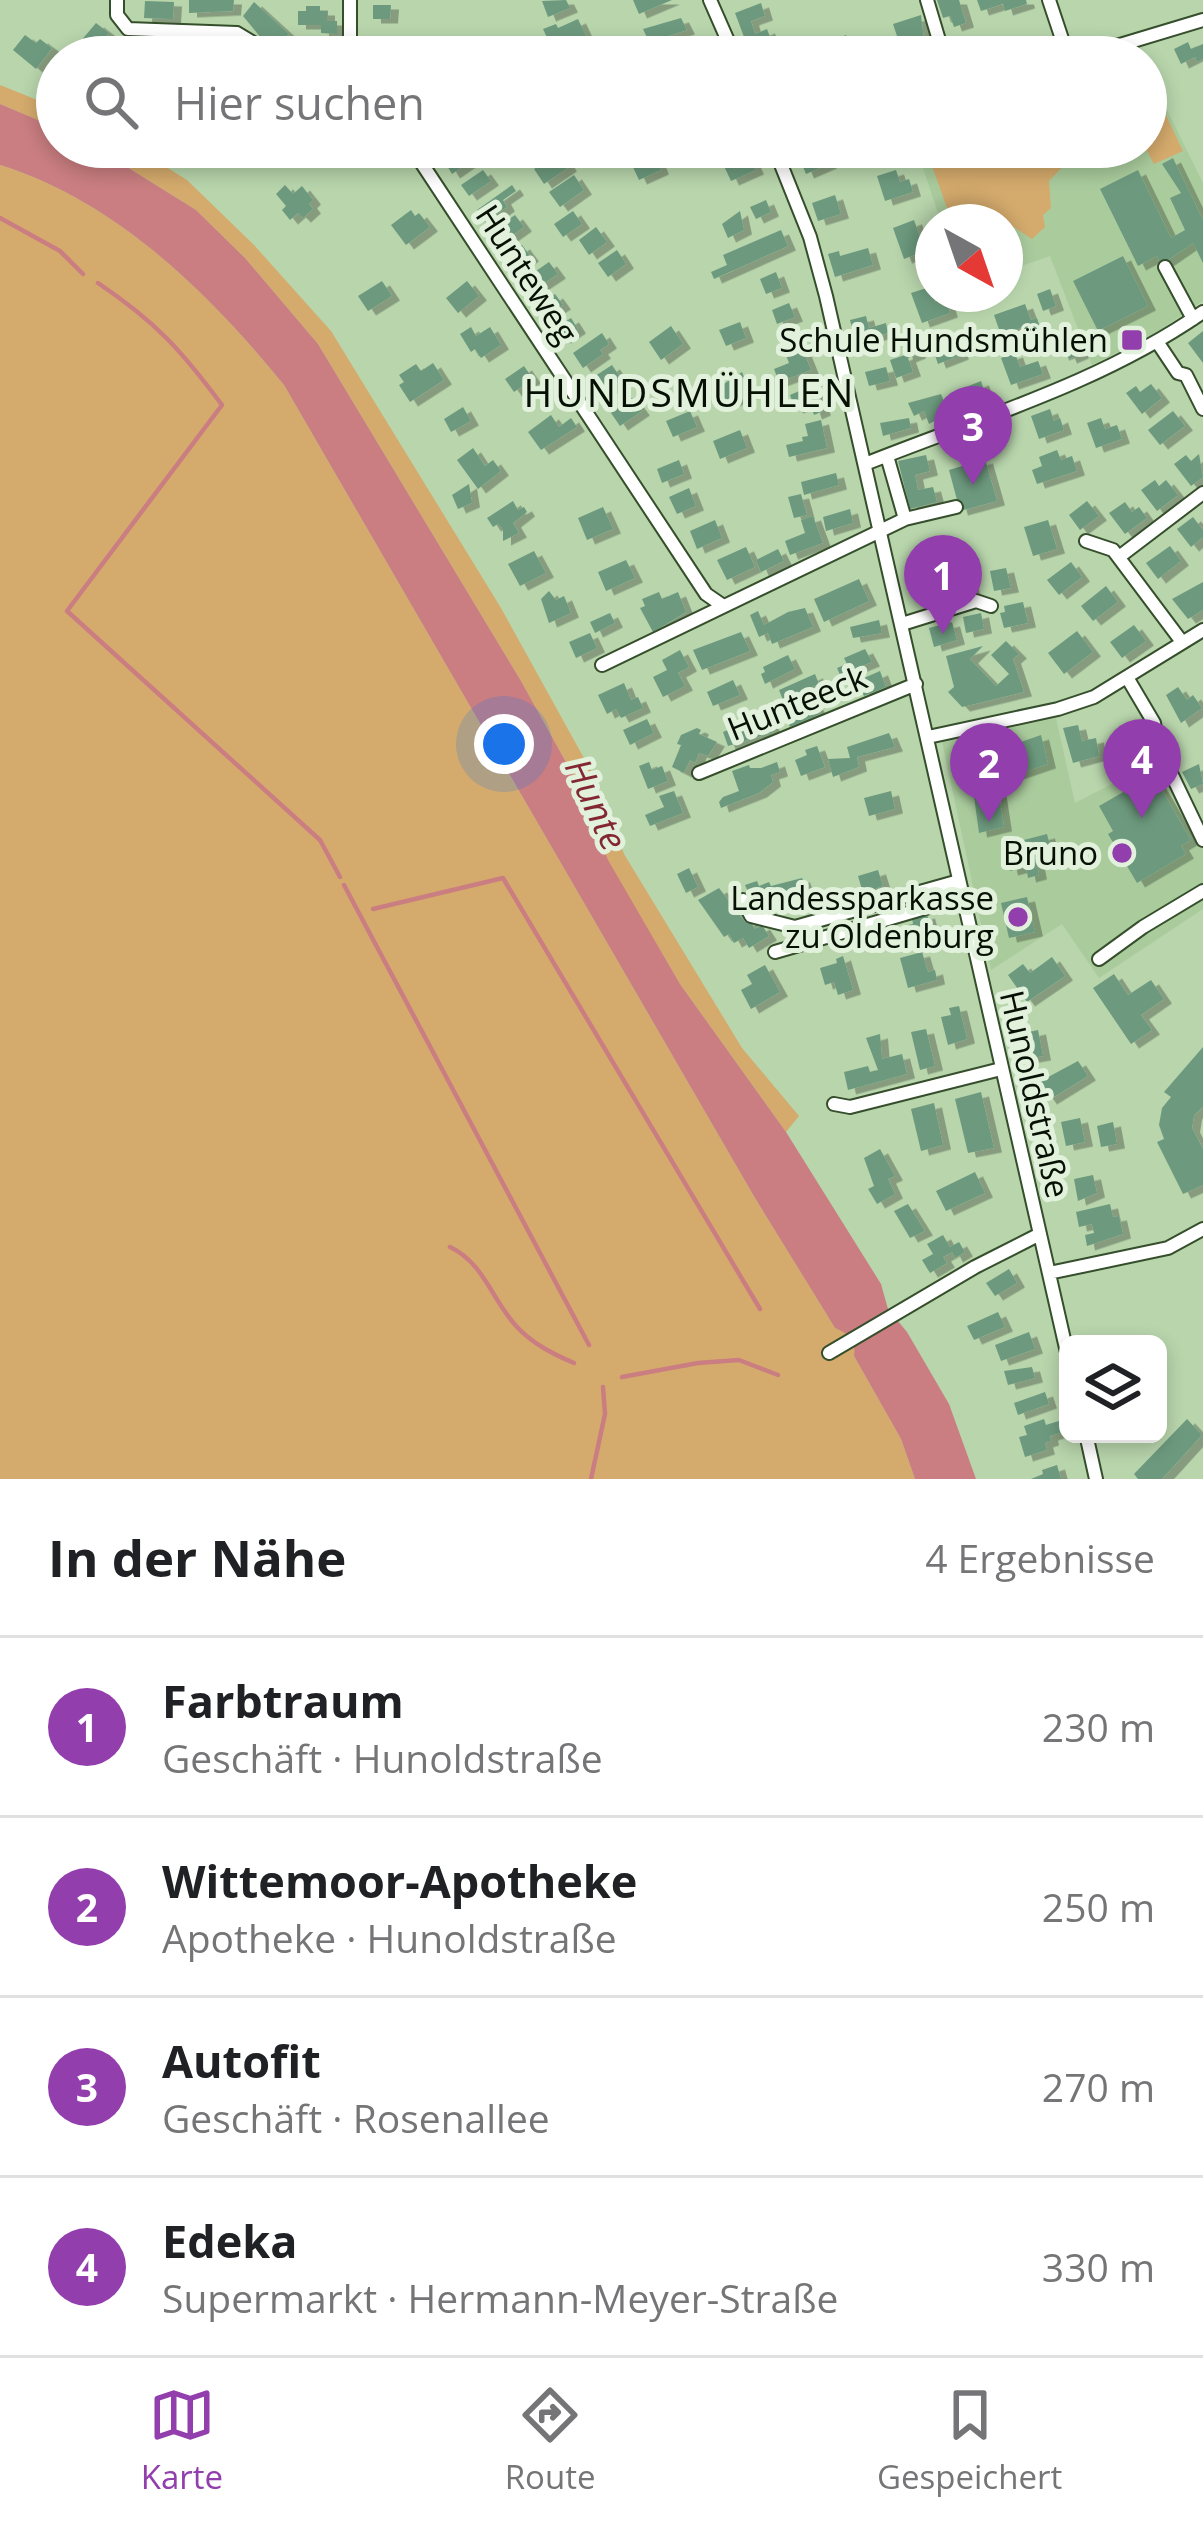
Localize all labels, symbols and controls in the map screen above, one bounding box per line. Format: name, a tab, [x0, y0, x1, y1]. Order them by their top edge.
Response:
search box	[36, 36, 1167, 168]
icon: search	[78, 69, 144, 135]
text: Hier suchen	[174, 72, 425, 133]
street label: Hunteweg	[466, 196, 589, 352]
north arrow	[915, 204, 1023, 312]
place label: Schule Hundsmühlen	[779, 317, 1108, 362]
marker: Schule Hundsmühlen	[1119, 327, 1145, 353]
district label: HUNDSMÜHLEN	[524, 365, 856, 418]
pin: 3	[934, 386, 1012, 485]
pin: 1	[904, 535, 982, 634]
street label: Hunteeck	[720, 654, 874, 751]
your location	[474, 714, 534, 774]
pin: 4	[1103, 719, 1181, 818]
pin: 2	[950, 723, 1028, 822]
water label: Hunte	[554, 750, 639, 858]
place label: Bruno	[1003, 830, 1098, 875]
marker: Bruno	[1109, 840, 1135, 866]
place label: Landessparkasse zu Oldenburg	[730, 875, 994, 958]
marker: Landessparkasse zu Oldenburg	[1005, 904, 1031, 930]
street label: Hunoldstraße	[990, 986, 1081, 1202]
map controls	[1059, 1335, 1167, 1443]
button: layers	[1059, 1335, 1167, 1443]
text: In der Nähe	[48, 1522, 346, 1592]
text: 4 Ergebnisse	[925, 1531, 1155, 1584]
text: Farbtraum	[162, 1670, 404, 1731]
text: 1	[76, 1700, 98, 1753]
text: 230 m	[1042, 1700, 1155, 1753]
text: Geschäft · Hunoldstraße	[162, 1731, 603, 1784]
text: Wittemoor-Apotheke	[162, 1850, 637, 1911]
text: 2	[76, 1880, 98, 1933]
text: 250 m	[1042, 1880, 1155, 1933]
text: Apotheke · Hunoldstraße	[162, 1911, 617, 1964]
text: Autofit	[162, 2030, 321, 2091]
text: 3	[76, 2060, 98, 2113]
text: 270 m	[1042, 2060, 1155, 2113]
text: Geschäft · Rosenallee	[162, 2091, 550, 2144]
text: Edeka	[162, 2210, 297, 2271]
text: 4	[76, 2240, 98, 2293]
text: 330 m	[1042, 2240, 1155, 2293]
text: Supermarkt · Hermann-Meyer-Straße	[162, 2271, 838, 2324]
tab: Karte	[141, 2382, 223, 2499]
tab: Route	[505, 2382, 595, 2499]
tab: Gespeichert	[877, 2382, 1062, 2499]

